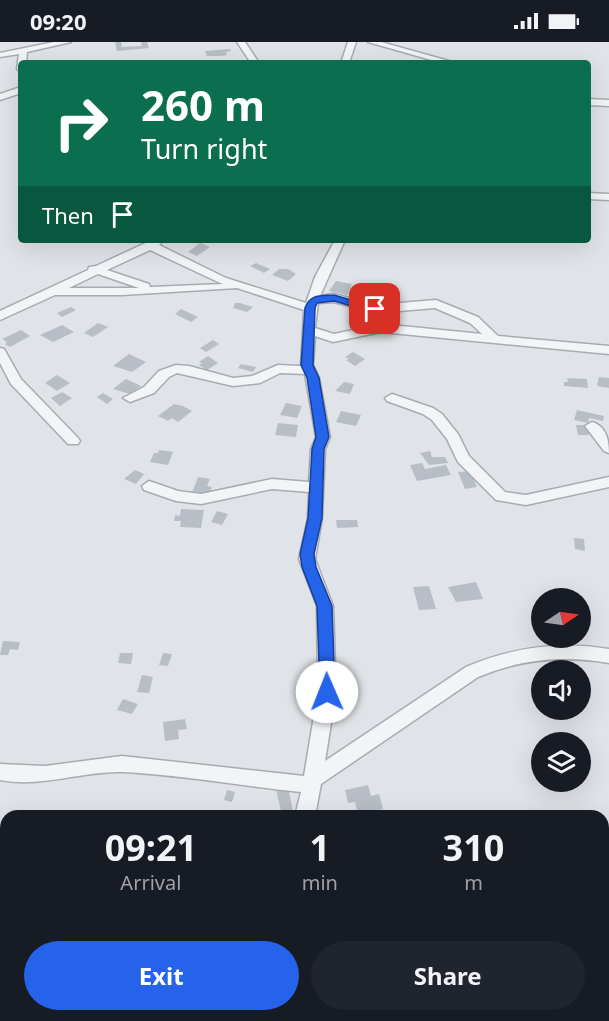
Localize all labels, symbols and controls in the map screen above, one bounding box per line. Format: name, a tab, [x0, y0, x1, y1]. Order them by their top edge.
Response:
text: 09:20	[30, 6, 87, 36]
text: 260 m	[141, 76, 265, 133]
icon: right	[42, 84, 120, 162]
text: Turn right	[141, 130, 267, 167]
icon: arrive	[106, 198, 139, 231]
text: Then	[42, 200, 94, 230]
pin	[349, 283, 400, 334]
icon: arrive	[358, 292, 391, 325]
north arrow	[531, 588, 591, 648]
map controls	[531, 588, 591, 792]
position arrow	[295, 660, 359, 724]
button: sound	[531, 660, 591, 720]
button: layers	[531, 732, 591, 792]
text: 09:21	[105, 823, 197, 872]
text: 1	[310, 823, 330, 872]
text: 310	[443, 823, 504, 872]
text: Arrival	[120, 869, 181, 896]
text: min	[302, 869, 338, 896]
text: m	[464, 869, 483, 896]
button: Exit	[24, 941, 299, 1010]
button: Share	[311, 941, 585, 1010]

